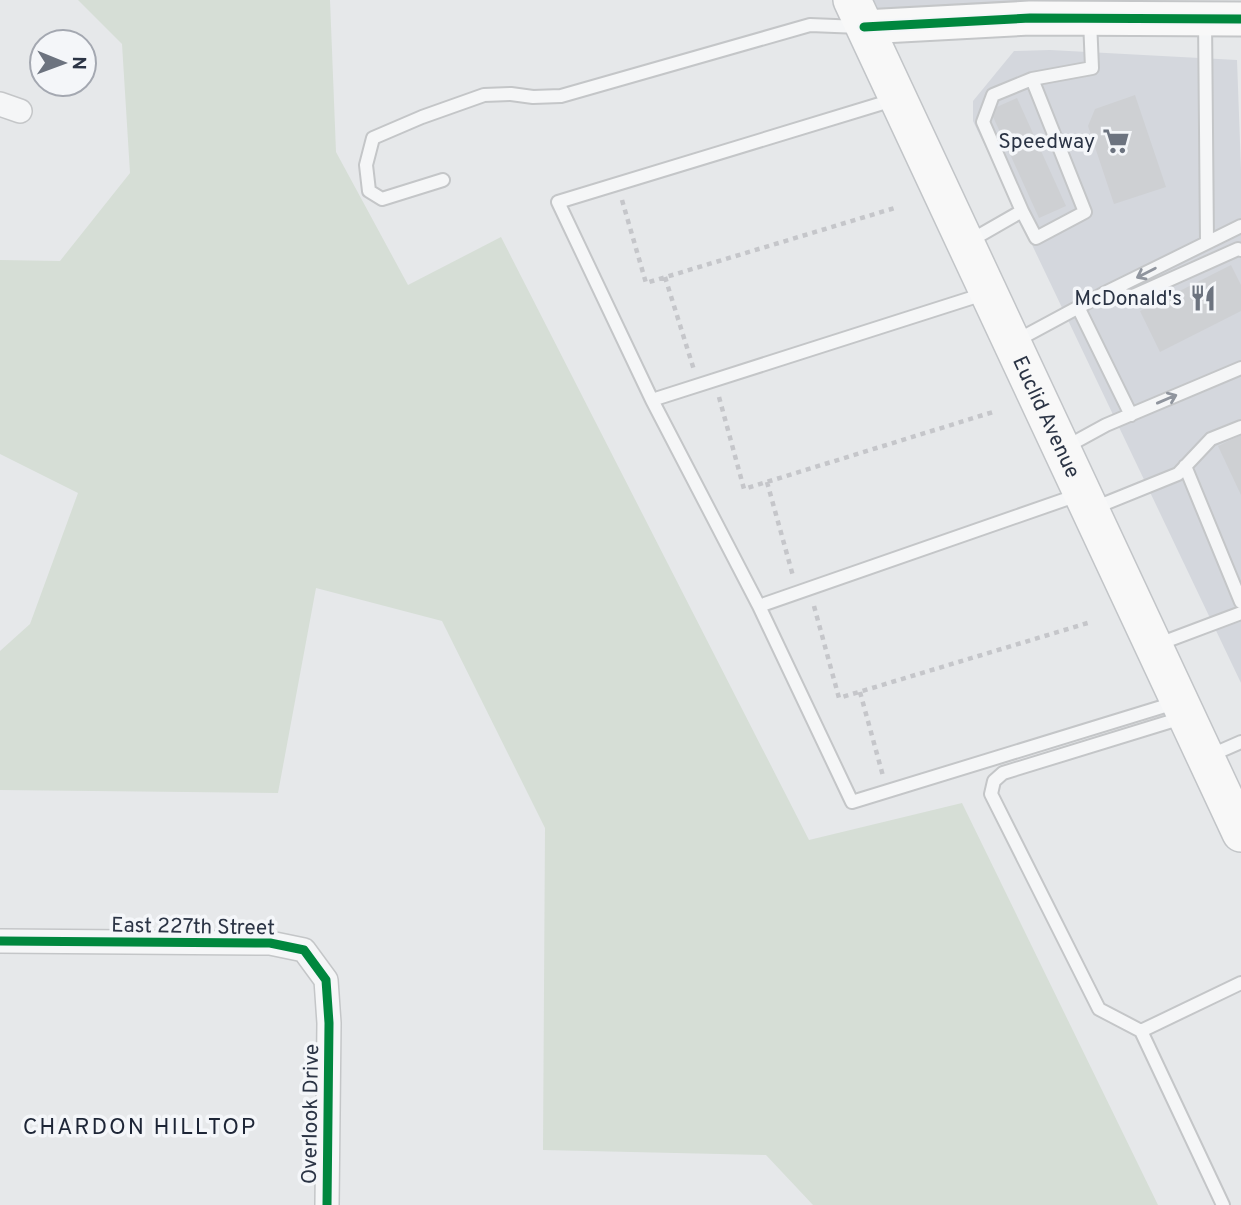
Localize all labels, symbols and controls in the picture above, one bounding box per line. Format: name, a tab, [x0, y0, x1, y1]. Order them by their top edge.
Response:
north arrow	[28, 28, 98, 98]
text: N	[66, 56, 90, 70]
supermarket icon: Speedway	[1101, 126, 1131, 156]
place label: Speedway	[998, 129, 1095, 156]
one-way arrow	[1136, 266, 1157, 280]
restaurant icon: McDonald's	[1188, 283, 1218, 313]
place label: McDonald's	[1074, 286, 1182, 313]
street label: Euclid Avenue	[1005, 352, 1085, 483]
one-way arrow	[1156, 392, 1177, 405]
street label: East 227th Street	[111, 913, 275, 942]
street label: Overlook Drive	[297, 1044, 326, 1184]
district label: CHARDON HILLTOP	[23, 1114, 257, 1143]

